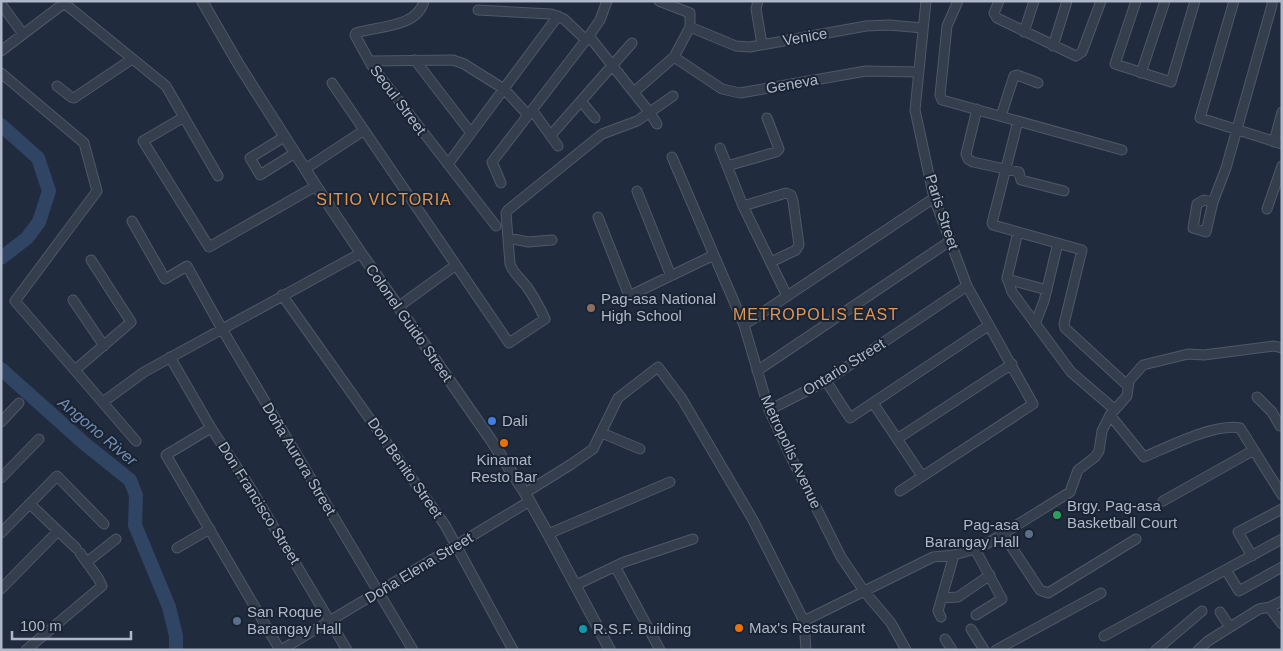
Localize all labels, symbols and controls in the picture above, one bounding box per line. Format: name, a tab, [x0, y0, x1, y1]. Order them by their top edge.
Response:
street label: Venice	[781, 24, 829, 49]
street label: Seoul Street	[367, 62, 431, 138]
street label: Geneva	[765, 70, 820, 96]
street label: Paris Street	[922, 172, 963, 253]
district label: SITIO VICTORIA	[316, 191, 452, 208]
street label: Colonel Guido Street	[363, 261, 457, 385]
place label: Pag-asa National High School	[601, 290, 716, 324]
marker: Pag-asa National High School	[585, 302, 597, 314]
district label: METROPOLIS EAST	[733, 306, 899, 323]
street label: Ontario Street	[800, 334, 889, 399]
street label: Metropolis Avenue	[758, 392, 825, 511]
water label: Angono River	[54, 393, 141, 469]
street label: Doña Aurora Street	[259, 399, 340, 519]
place label: Dali	[502, 412, 528, 429]
street label: Don Benito Street	[364, 414, 447, 522]
marker: Dali	[486, 415, 498, 427]
marker: Kinamat Resto Bar	[498, 437, 510, 449]
street label: Don Francisco Street	[215, 438, 304, 568]
place label: Kinamat Resto Bar	[471, 451, 537, 485]
place label: Brgy. Pag-asa Basketball Court	[1067, 497, 1178, 531]
marker: Brgy. Pag-asa Basketball Court	[1051, 509, 1063, 521]
place label: Pag-asa Barangay Hall	[925, 516, 1020, 550]
street label: Doña Elena Street	[362, 528, 476, 606]
marker: Pag-asa Barangay Hall	[1023, 528, 1035, 540]
place label: San Roque Barangay Hall	[247, 603, 341, 637]
scale bar	[12, 608, 131, 640]
marker: San Roque Barangay Hall	[231, 615, 243, 627]
text: 100 m	[20, 617, 62, 634]
place label: Max's Restaurant	[749, 619, 866, 636]
place label: R.S.F. Building	[593, 620, 691, 637]
marker: Max's Restaurant	[733, 622, 745, 634]
marker: R.S.F. Building	[577, 623, 589, 635]

